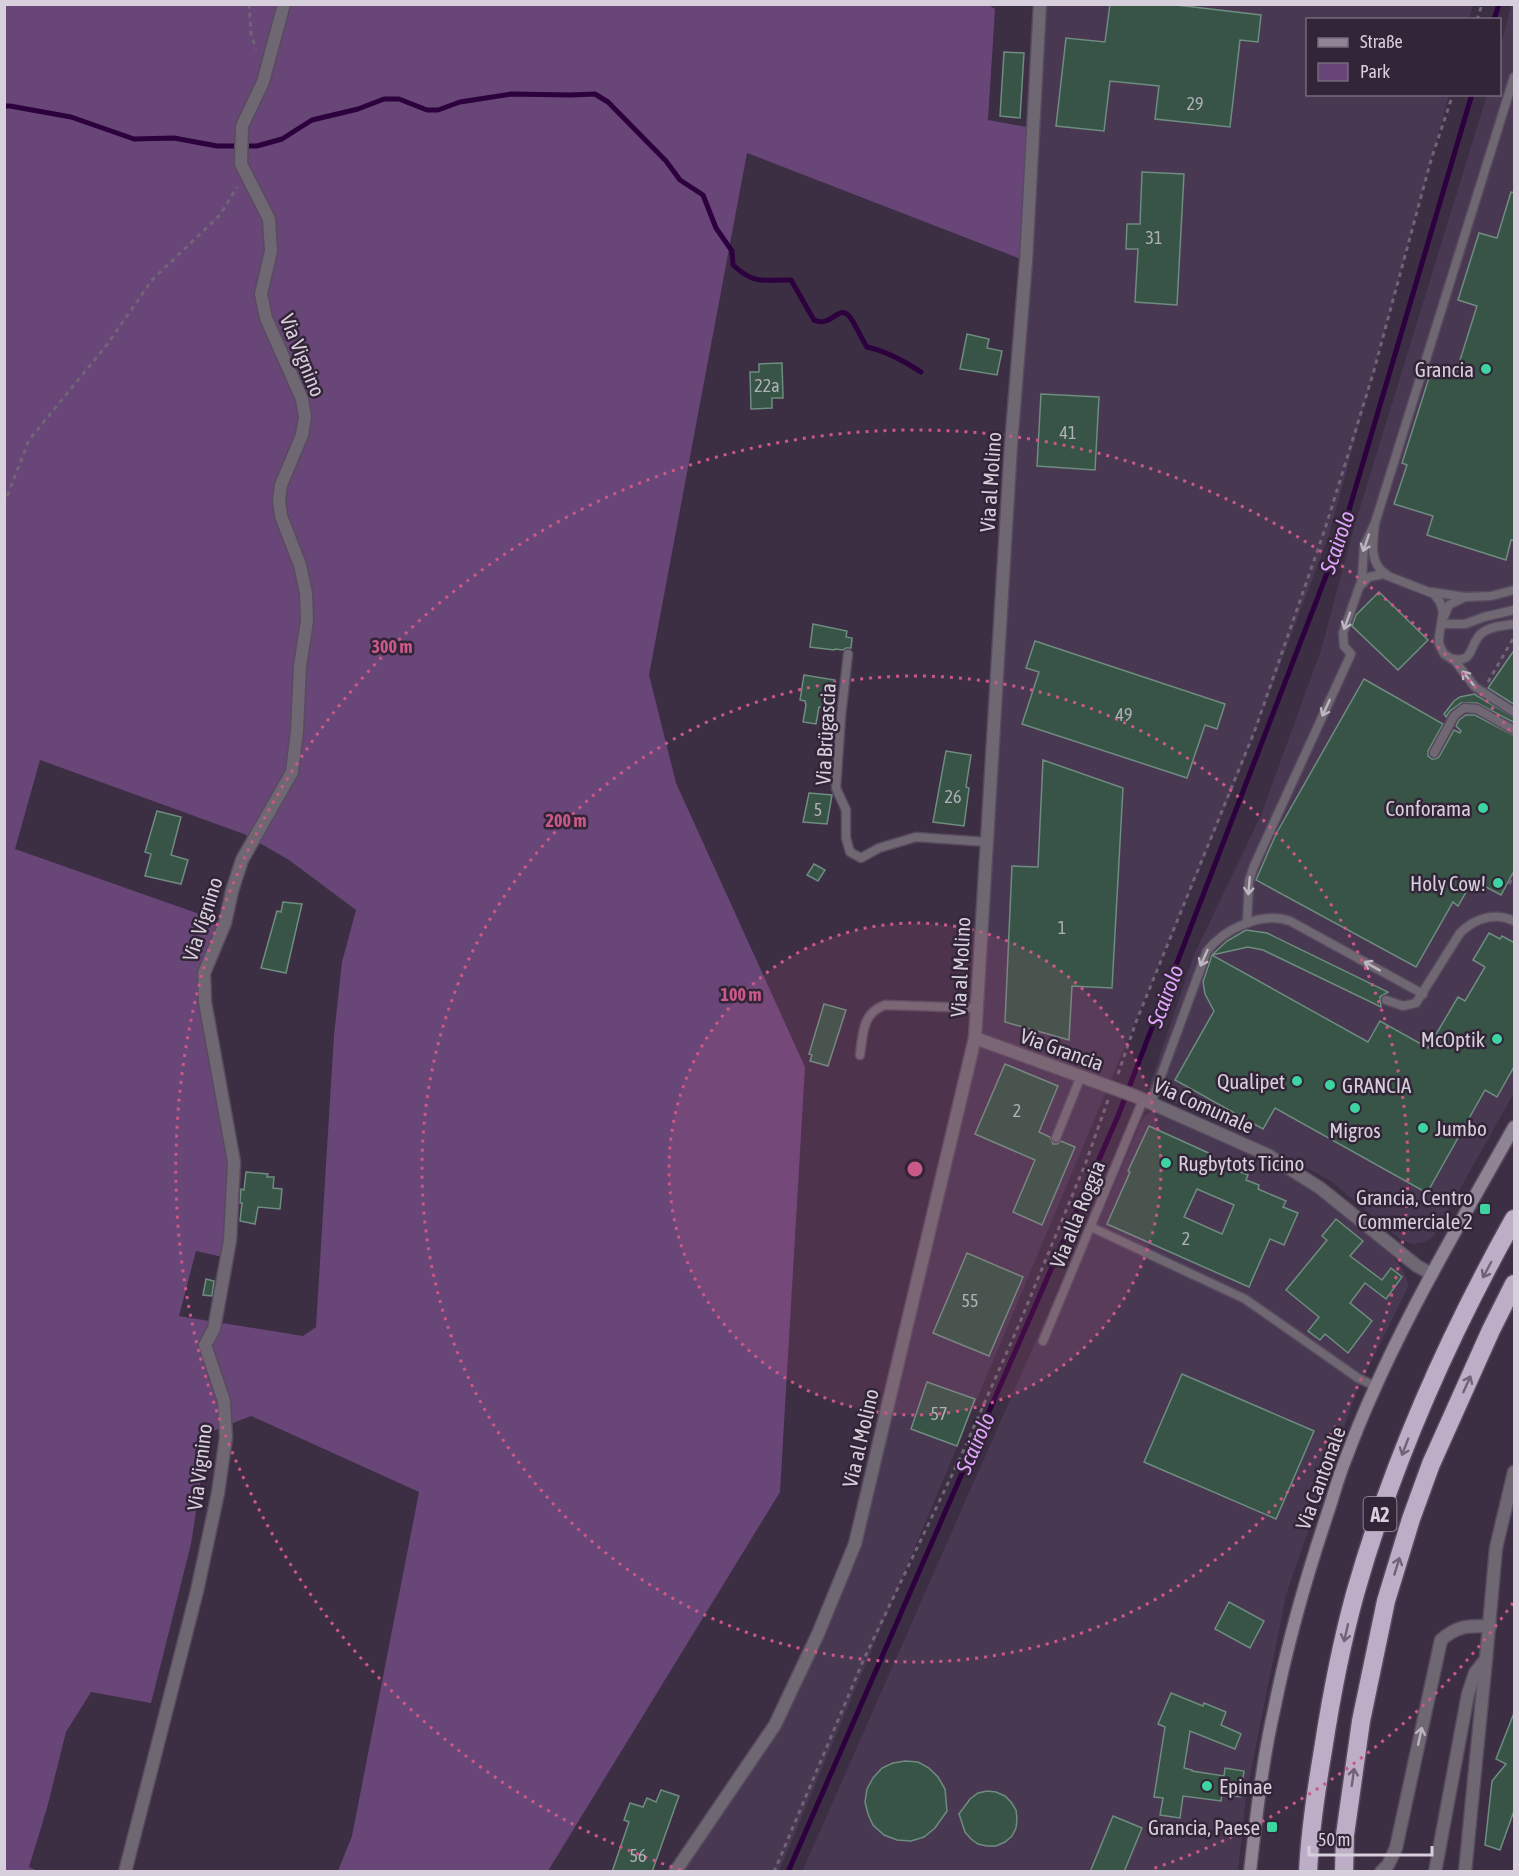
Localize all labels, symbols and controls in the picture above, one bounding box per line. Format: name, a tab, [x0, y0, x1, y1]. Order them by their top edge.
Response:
legend	[1306, 18, 1501, 96]
text: Straße	[1360, 31, 1403, 52]
text: Park	[1360, 61, 1390, 82]
house number: 29	[1187, 93, 1203, 114]
house number: 31	[1146, 227, 1162, 248]
street label: Via Vignino	[276, 310, 330, 400]
place label: Grancia	[1415, 357, 1474, 381]
marker: Grancia	[1479, 362, 1493, 376]
house number: 22a	[754, 375, 780, 396]
house number: 41	[1060, 422, 1076, 443]
street label: Via al Molino	[975, 431, 1005, 533]
water label: Scairolo	[1314, 507, 1360, 578]
one-way arrow	[1360, 533, 1371, 552]
one-way arrow	[1341, 611, 1352, 630]
text: 300 m	[372, 636, 412, 657]
one-way arrow	[1461, 670, 1474, 686]
street label: Via Brügascia	[810, 682, 840, 786]
one-way arrow	[1320, 698, 1332, 716]
house number: 49	[1116, 704, 1132, 725]
house number: 26	[945, 786, 961, 807]
place label: Conforama	[1385, 796, 1471, 820]
house number: 5	[814, 799, 822, 820]
marker: Conforama	[1476, 801, 1490, 815]
text: 200 m	[546, 810, 586, 831]
place label: Holy Cow!	[1410, 871, 1486, 895]
street label: Via Vignino	[177, 874, 227, 964]
one-way arrow	[1244, 876, 1255, 895]
marker: Holy Cow!	[1491, 876, 1505, 890]
street label: Via al Molino	[945, 916, 975, 1018]
house number: 1	[1058, 917, 1066, 938]
one-way arrow	[1198, 949, 1210, 967]
one-way arrow	[1364, 960, 1381, 972]
water label: Scairolo	[1141, 961, 1189, 1032]
text: 100 m	[721, 984, 761, 1005]
street label: Via Grancia	[1017, 1023, 1107, 1075]
place label: McOptik	[1421, 1027, 1485, 1051]
marker: McOptik	[1490, 1032, 1504, 1046]
place label: Qualipet	[1217, 1069, 1285, 1093]
street label: Via Comunale	[1150, 1072, 1258, 1138]
place label: GRANCIA	[1342, 1073, 1412, 1097]
marker: Qualipet	[1290, 1074, 1304, 1088]
marker: GRANCIA	[1323, 1078, 1337, 1092]
house number: 2	[1013, 1100, 1021, 1121]
marker: Migros	[1348, 1101, 1362, 1115]
place label: Jumbo	[1435, 1116, 1487, 1140]
place label: Migros	[1329, 1118, 1381, 1142]
marker: Jumbo	[1416, 1121, 1430, 1135]
place label: Rugbytots Ticino	[1178, 1151, 1304, 1175]
marker: Rugbytots Ticino	[1159, 1156, 1173, 1170]
street label: Via alla Roggia	[1045, 1157, 1109, 1271]
centre of rings	[905, 1159, 925, 1179]
place label: Grancia, Centro Commerciale 2	[1356, 1185, 1473, 1233]
marker: Grancia, Centro Commerciale 2	[1478, 1202, 1492, 1216]
house number: 2	[1182, 1228, 1190, 1249]
one-way arrow	[1481, 1261, 1492, 1279]
house number: 55	[962, 1290, 978, 1311]
one-way arrow	[1462, 1375, 1473, 1394]
street label: Via al Molino	[837, 1386, 883, 1490]
house number: 57	[931, 1403, 947, 1424]
water label: Scairolo	[950, 1408, 1000, 1479]
street label: Via Vignino	[182, 1422, 216, 1512]
street label: Via Cantonale	[1290, 1423, 1350, 1533]
one-way arrow	[1398, 1437, 1409, 1456]
road number: A2	[1364, 1497, 1396, 1531]
one-way arrow	[1392, 1557, 1403, 1576]
one-way arrow	[1340, 1622, 1351, 1642]
one-way arrow	[1415, 1727, 1427, 1746]
one-way arrow	[1348, 1768, 1359, 1787]
place label: Epinae	[1219, 1774, 1272, 1798]
marker: Epinae	[1200, 1779, 1214, 1793]
place label: Grancia, Paese	[1148, 1815, 1260, 1839]
scale bar	[1309, 1819, 1432, 1857]
marker: Grancia, Paese	[1265, 1820, 1279, 1834]
text: 50 m	[1318, 1829, 1350, 1850]
house number: 56	[630, 1845, 646, 1866]

